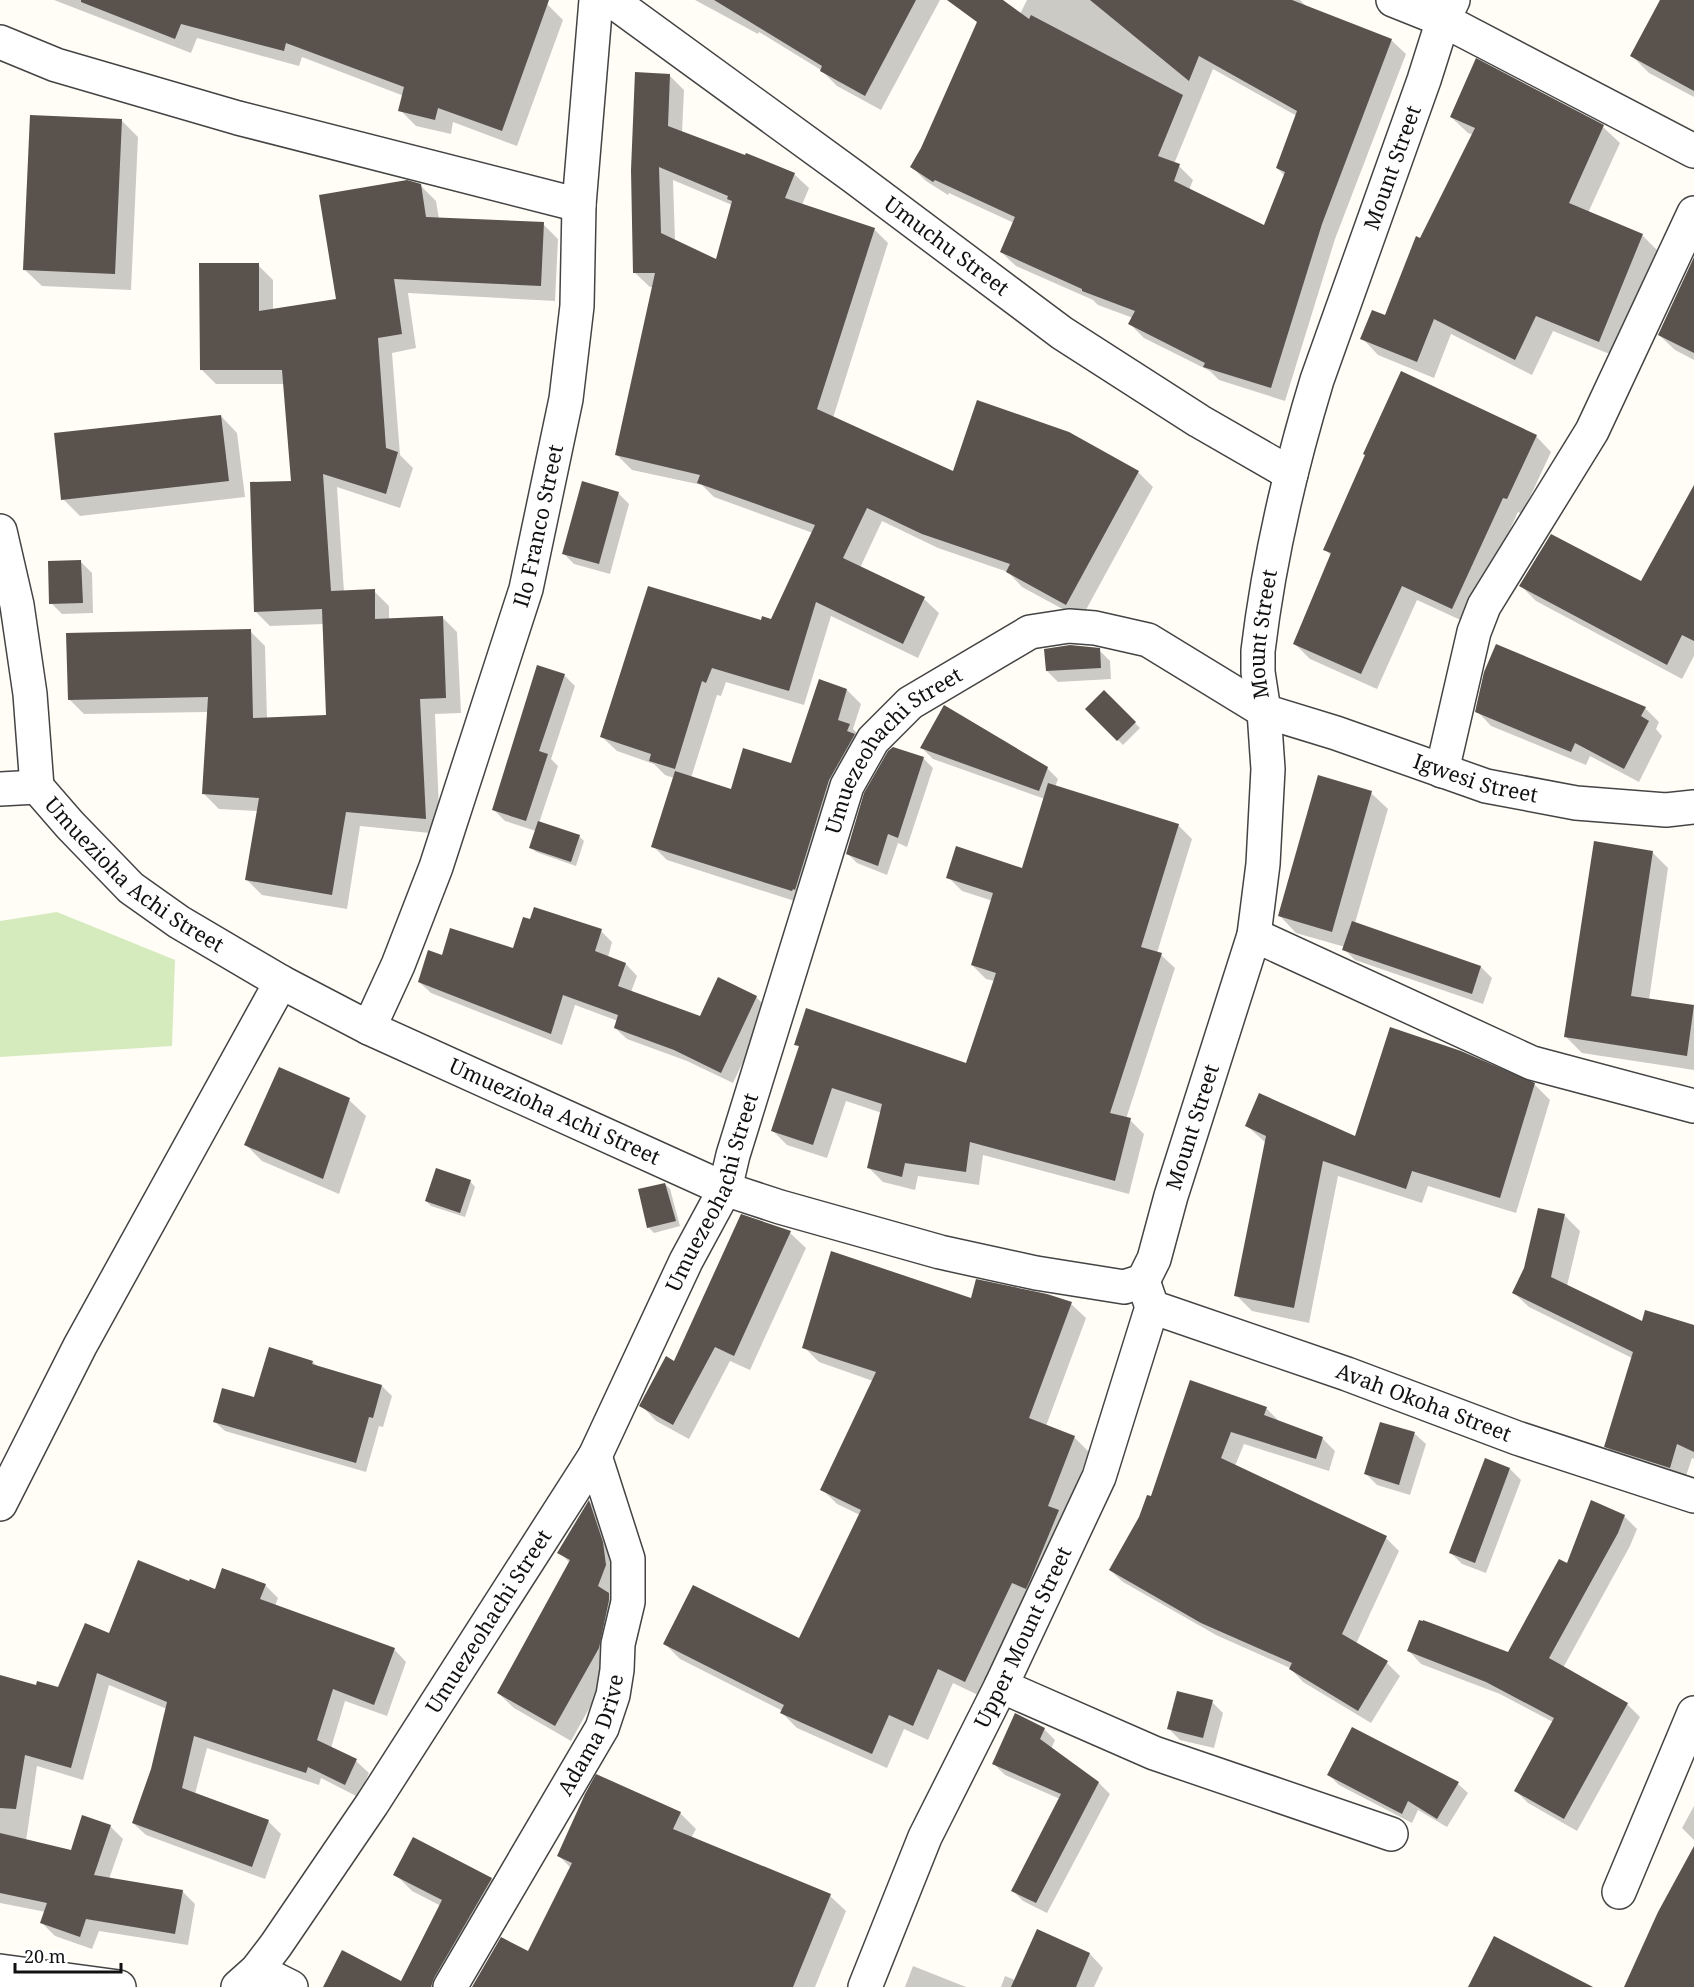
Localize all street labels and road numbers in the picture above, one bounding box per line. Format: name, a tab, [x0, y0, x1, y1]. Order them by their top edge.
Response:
street label: Mount Street	[1357, 101, 1427, 234]
street label: Umuchu Street	[879, 189, 1015, 301]
street label: Ilo Franco Street	[506, 442, 569, 611]
street label: Mount Street	[1242, 567, 1283, 701]
street label: Umuezeohachi Street	[818, 660, 967, 837]
street label: Igwesi Street	[1410, 746, 1540, 809]
street label: Umuezioha Achi Street	[39, 790, 229, 958]
street label: Umuezioha Achi Street	[445, 1051, 665, 1171]
street label: Mount Street	[1159, 1061, 1225, 1193]
street label: Umuezeohachi Street	[659, 1090, 764, 1296]
street label: Avah Okoha Street	[1333, 1356, 1516, 1448]
street label: Umuezeohachi Street	[419, 1524, 557, 1719]
street label: Upper Mount Street	[967, 1542, 1077, 1732]
street label: Adama Drive	[551, 1672, 629, 1800]

